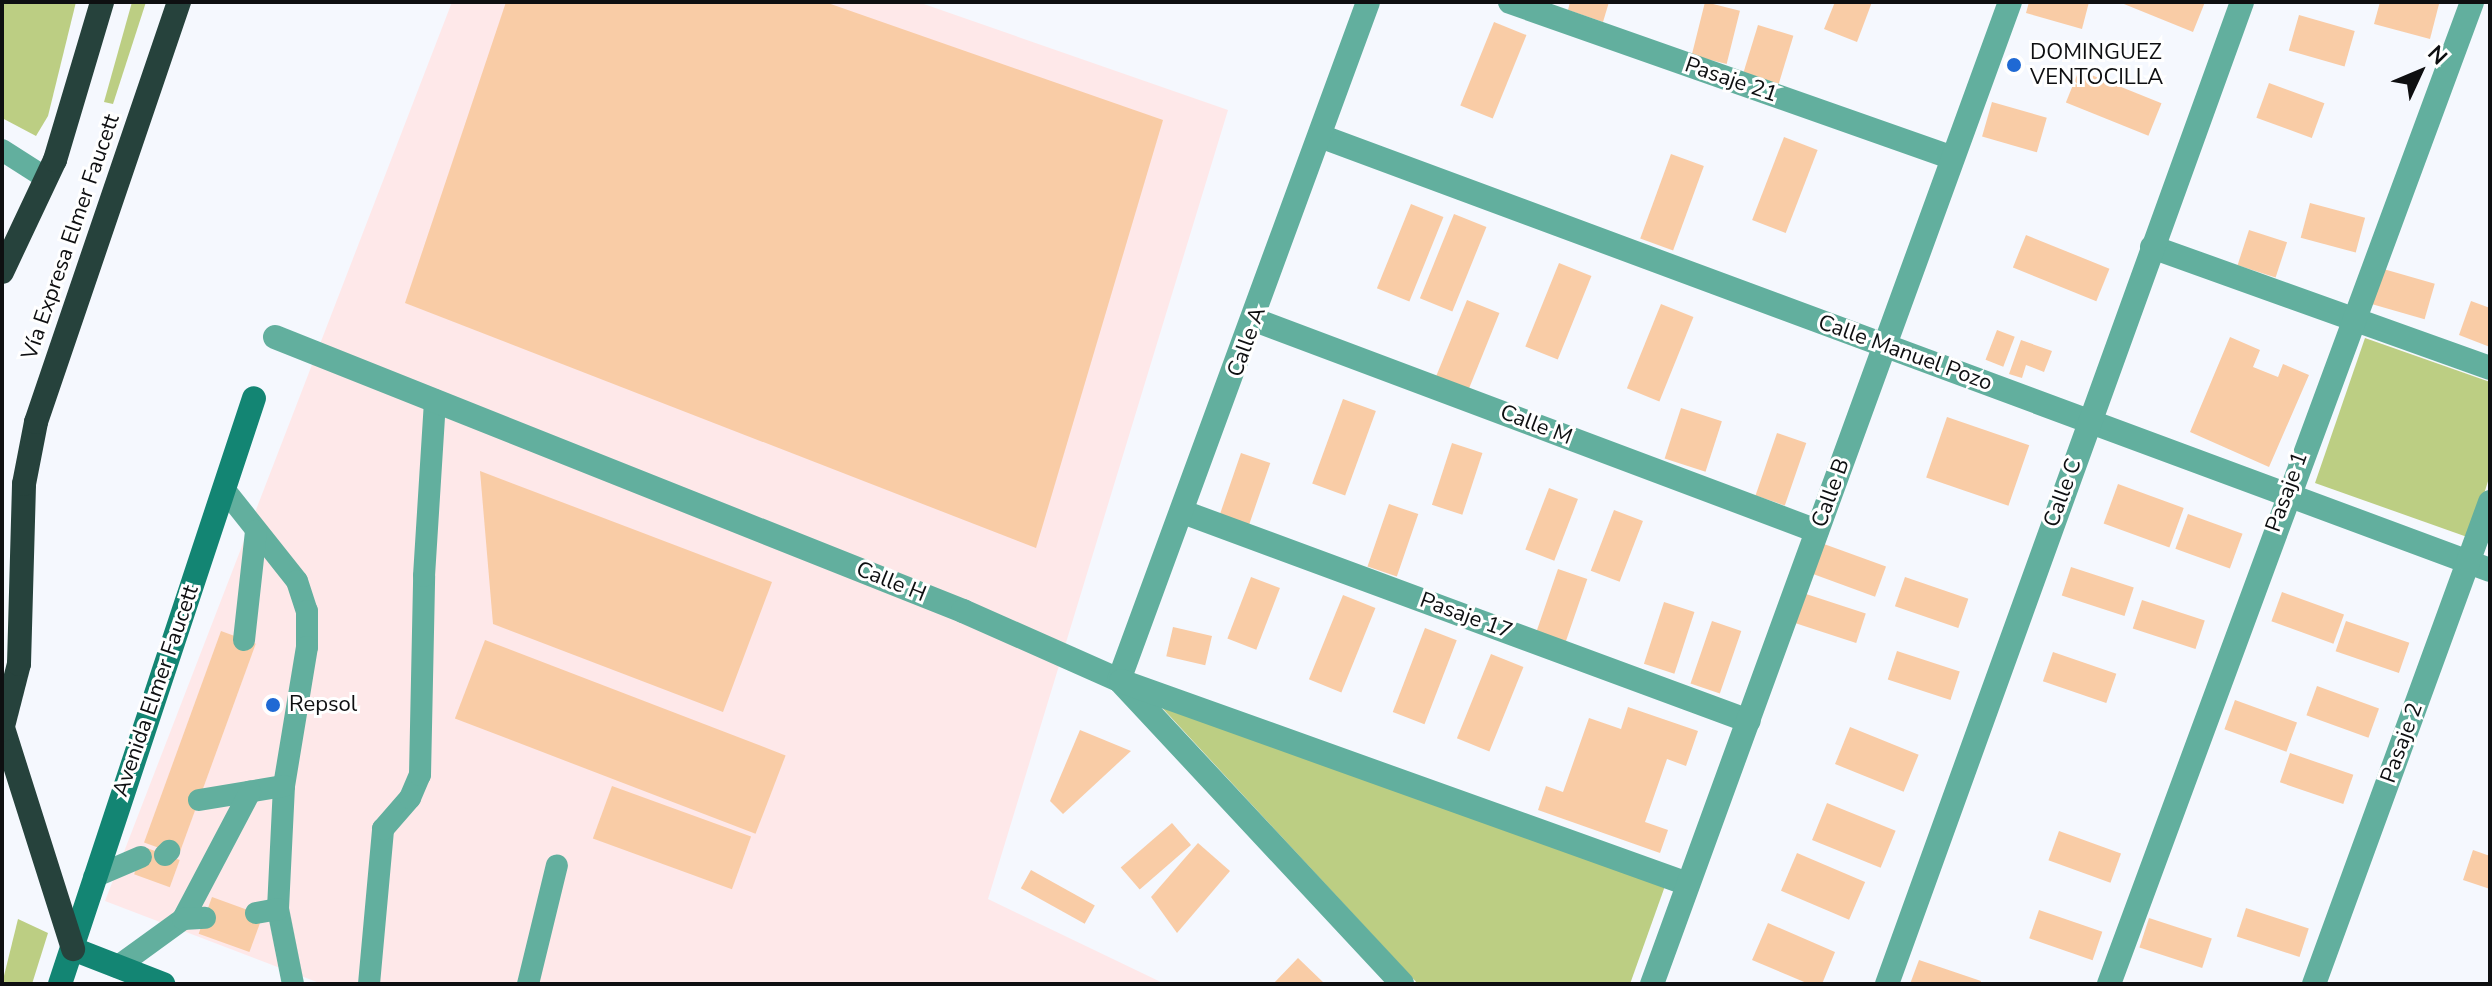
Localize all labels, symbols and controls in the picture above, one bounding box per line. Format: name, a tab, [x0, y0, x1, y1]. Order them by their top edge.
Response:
north arrow	[2380, 32, 2460, 112]
place label: DOMINGUEZ VENTOCILLA	[2030, 39, 2163, 90]
text: N	[2421, 39, 2454, 72]
street label: Pasaje 21	[1681, 52, 1781, 108]
marker: DOMINGUEZ VENTOCILLA	[2005, 56, 2023, 74]
street label: Vía Expresa Elmer Faucett	[17, 111, 125, 363]
street label: Calle A	[1222, 303, 1272, 381]
street label: Calle Manuel Pozo	[1814, 309, 1996, 397]
street label: Calle M	[1496, 399, 1576, 451]
street label: Pasaje 1	[2260, 448, 2314, 536]
street label: Calle B	[1806, 455, 1856, 531]
street label: Calle C	[2038, 455, 2088, 531]
street label: Calle H	[852, 556, 930, 608]
street label: Avenida Elmer Faucett	[107, 582, 205, 800]
street label: Pasaje 17	[1416, 587, 1516, 645]
place label: Repsol	[289, 692, 357, 718]
marker: Repsol	[264, 696, 282, 714]
street label: Pasaje 2	[2375, 699, 2429, 787]

